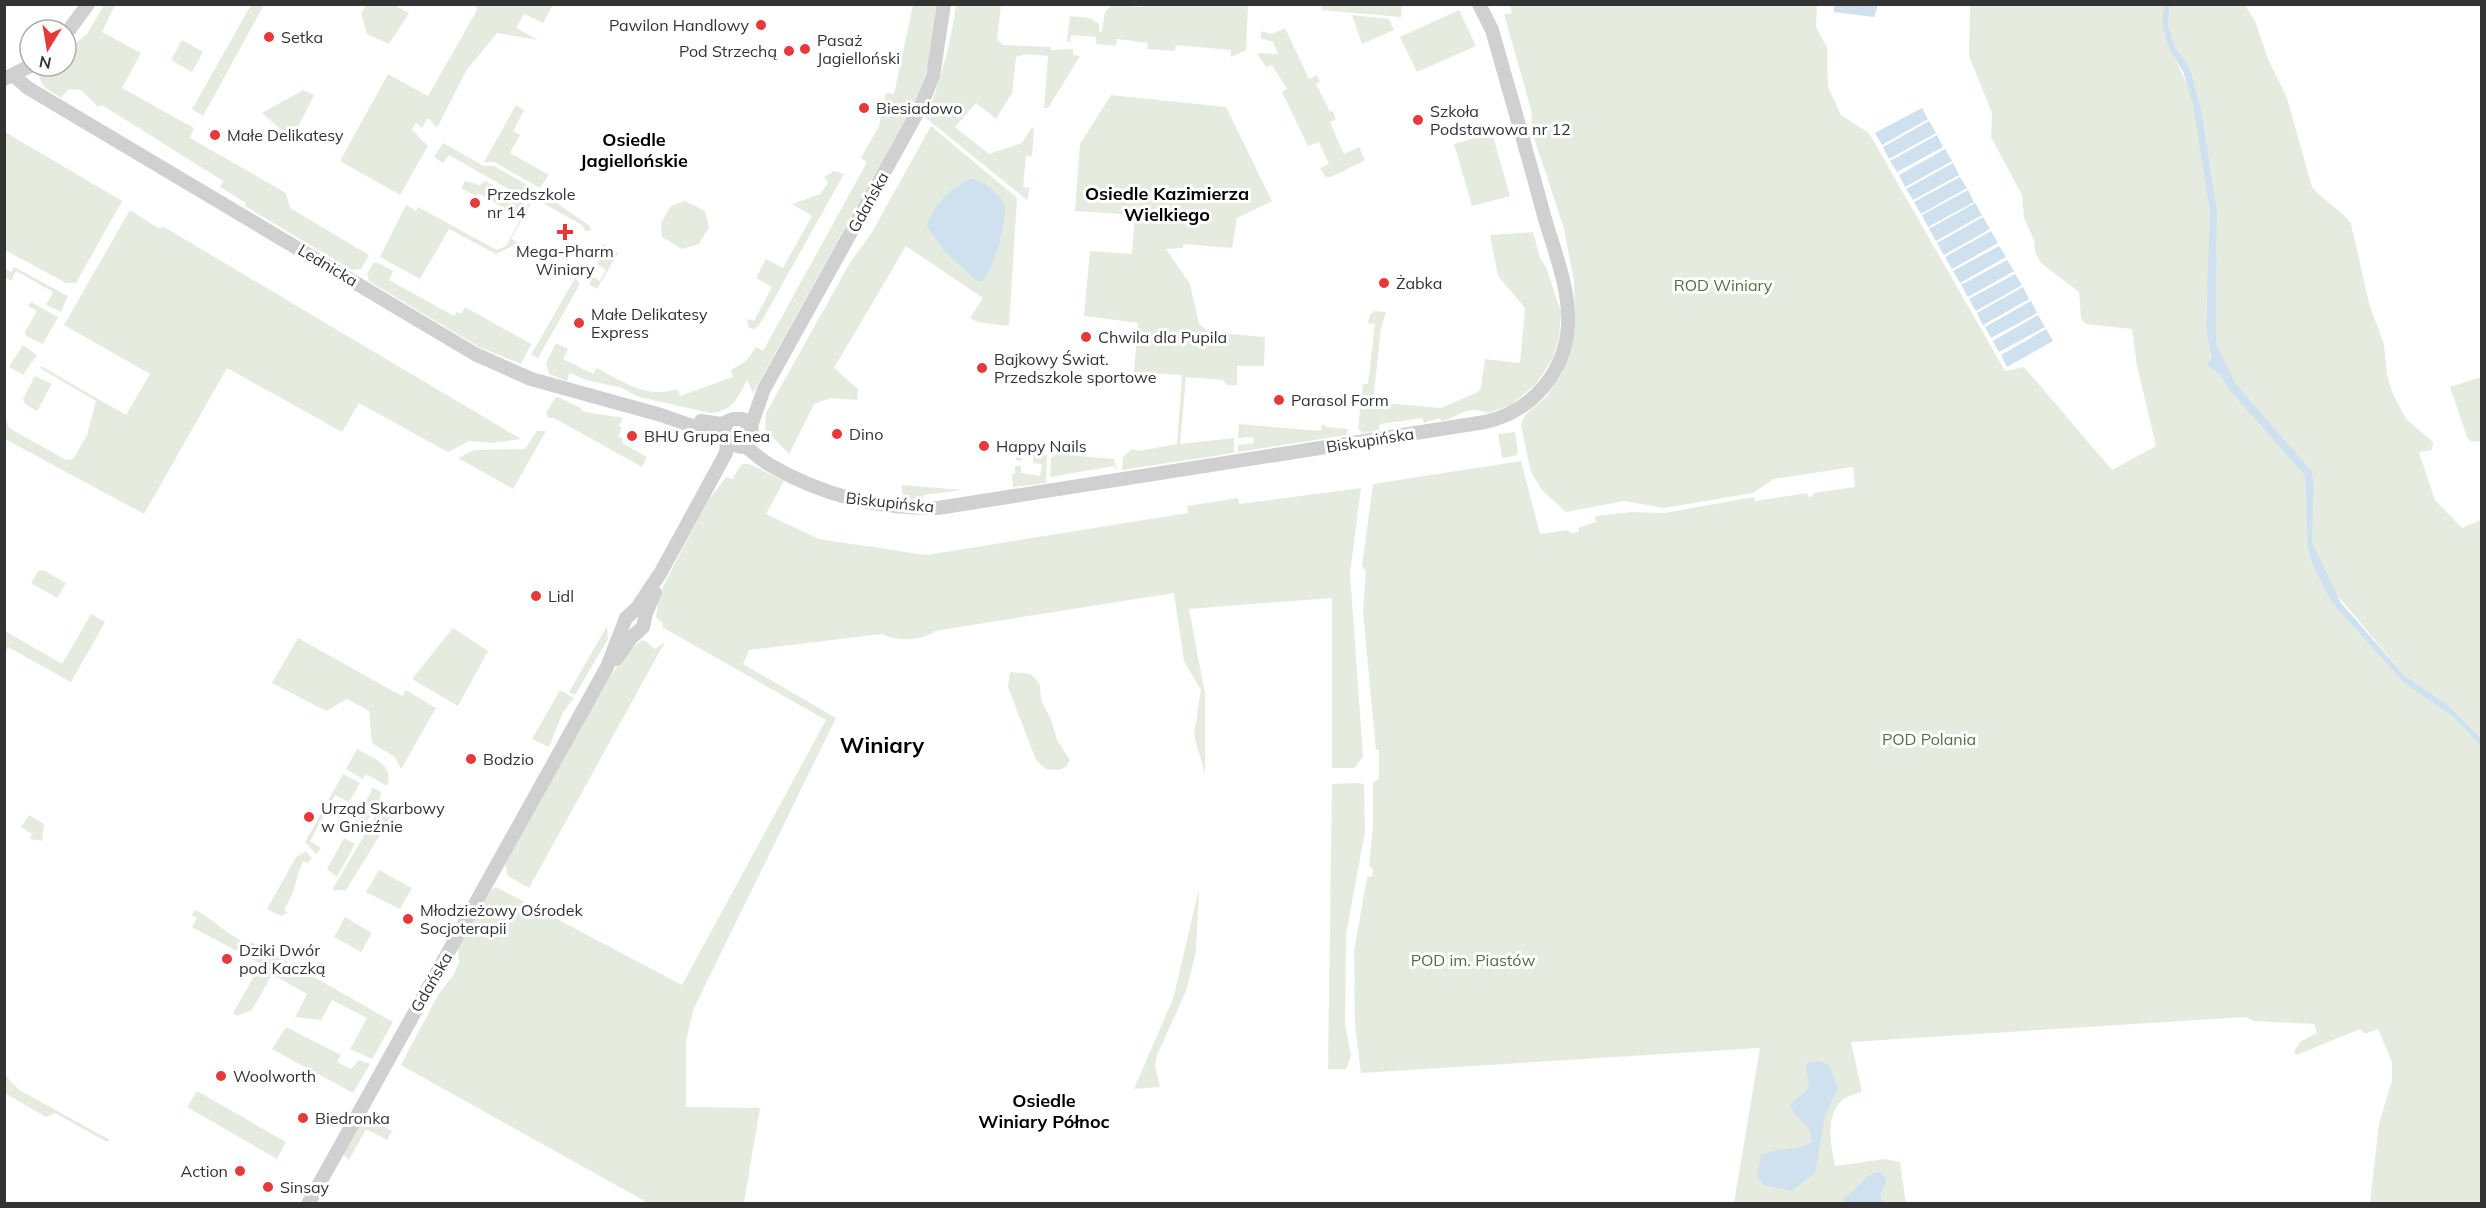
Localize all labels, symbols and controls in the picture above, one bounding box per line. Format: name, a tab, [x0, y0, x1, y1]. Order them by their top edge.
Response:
place label: Pawilon Handlowy	[609, 15, 749, 35]
north arrow	[18, 18, 78, 78]
marker: Pawilon Handlowy	[754, 18, 768, 32]
place label: Setka	[281, 27, 323, 47]
marker: Setka	[262, 30, 276, 44]
place label: Pasaż Jagielloński	[817, 30, 900, 68]
place label: Pod Strzechą	[679, 41, 777, 61]
marker: Pasaż Jagielloński	[798, 42, 812, 56]
marker: Pod Strzechą	[782, 44, 796, 58]
text: N	[37, 52, 53, 74]
place label: Biesiadowo	[876, 98, 962, 118]
marker: Biesiadowo	[857, 101, 871, 115]
place label: Szkoła Podstawowa nr 12	[1430, 101, 1571, 139]
marker: Szkoła Podstawowa nr 12	[1411, 113, 1425, 127]
place label: Małe Delikatesy	[227, 125, 344, 145]
marker: Małe Delikatesy	[208, 128, 222, 142]
district label: Osiedle Jagiellońskie	[580, 128, 688, 172]
street label: Gdańska	[843, 168, 893, 236]
district label: Osiedle Kazimierza Wielkiego	[1085, 182, 1249, 226]
place label: Przedszkole nr 14	[487, 184, 575, 222]
marker: Przedszkole nr 14	[468, 196, 482, 210]
marker: Mega-Pharm Winiary	[558, 225, 572, 239]
street label: Lednicka	[295, 239, 361, 291]
place label: Mega-Pharm Winiary	[516, 241, 614, 279]
place label: Żabka	[1396, 273, 1442, 293]
park label: ROD Winiary	[1674, 275, 1773, 295]
marker: Żabka	[1377, 276, 1391, 290]
place label: Małe Delikatesy Express	[591, 304, 708, 342]
marker: Małe Delikatesy Express	[572, 316, 586, 330]
place label: Chwila dla Pupila	[1098, 327, 1227, 347]
marker: Chwila dla Pupila	[1079, 330, 1093, 344]
place label: Bajkowy Świat. Przedszkole sportowe	[994, 349, 1157, 387]
marker: Bajkowy Świat. Przedszkole sportowe	[975, 361, 989, 375]
place label: Parasol Form	[1291, 390, 1389, 410]
marker: Parasol Form	[1272, 393, 1286, 407]
street label: Biskupińska	[1325, 423, 1415, 457]
place label: Dino	[849, 424, 883, 444]
place label: BHU Grupa Enea	[644, 426, 770, 446]
marker: Dino	[830, 427, 844, 441]
marker: BHU Grupa Enea	[625, 429, 639, 443]
place label: Happy Nails	[996, 436, 1087, 456]
marker: Happy Nails	[977, 439, 991, 453]
street label: Biskupińska	[845, 487, 935, 517]
place label: Lidl	[548, 586, 574, 606]
marker: Lidl	[529, 589, 543, 603]
park label: POD Polania	[1882, 729, 1976, 749]
district label: Winiary	[840, 731, 924, 759]
place label: Bodzio	[483, 749, 534, 769]
marker: Bodzio	[464, 752, 478, 766]
place label: Urząd Skarbowy w Gnieźnie	[321, 798, 445, 836]
marker: Urząd Skarbowy w Gnieźnie	[302, 810, 316, 824]
place label: Młodzieżowy Ośrodek Socjoterapii	[420, 900, 583, 938]
marker: Młodzieżowy Ośrodek Socjoterapii	[401, 912, 415, 926]
place label: Dziki Dwór pod Kaczką	[239, 940, 326, 978]
street label: Gdańska	[406, 948, 456, 1016]
park label: POD im. Piastów	[1411, 950, 1535, 970]
marker: Dziki Dwór pod Kaczką	[220, 952, 234, 966]
place label: Woolworth	[233, 1066, 316, 1086]
marker: Woolworth	[214, 1069, 228, 1083]
district label: Osiedle Winiary Północ	[978, 1089, 1110, 1133]
place label: Biedronka	[315, 1108, 390, 1128]
marker: Biedronka	[296, 1111, 310, 1125]
place label: Action	[180, 1161, 228, 1181]
marker: Action	[233, 1164, 247, 1178]
place label: Sinsay	[280, 1177, 330, 1197]
marker: Sinsay	[261, 1180, 275, 1194]

